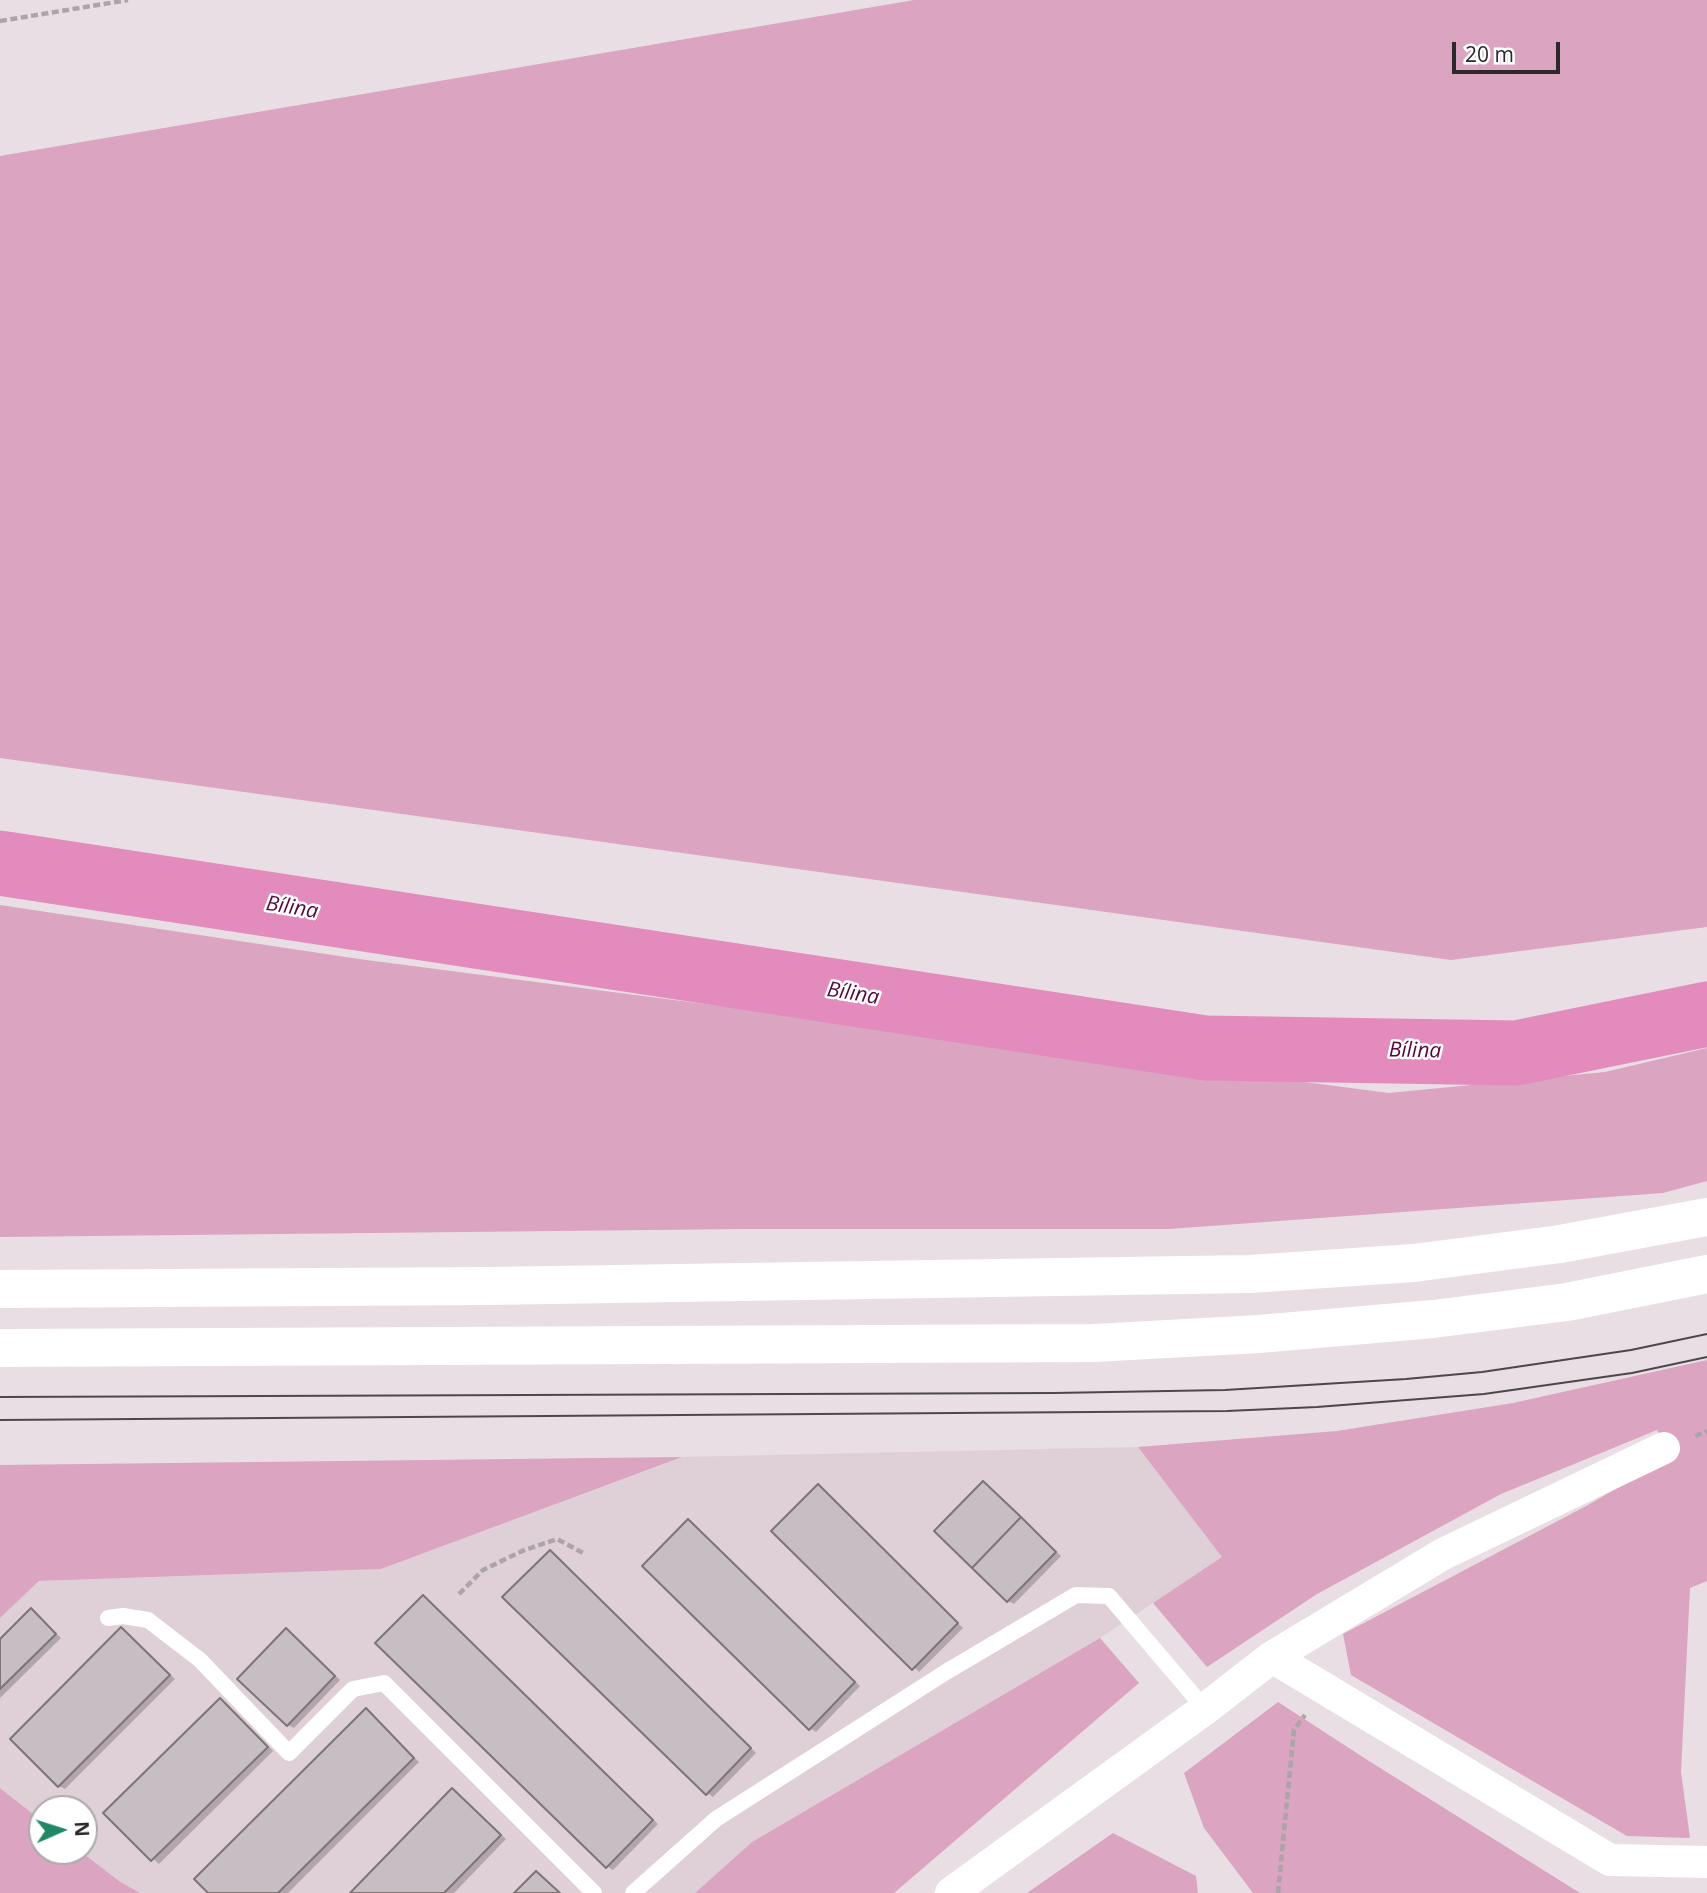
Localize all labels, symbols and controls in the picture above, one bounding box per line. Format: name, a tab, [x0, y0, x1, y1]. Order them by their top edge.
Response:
scale bar	[1455, 28, 1564, 72]
text: 20 m	[1465, 40, 1514, 68]
water label: Bílina	[264, 891, 320, 925]
water label: Bílina	[825, 977, 881, 1011]
water label: Bílina	[1389, 1038, 1441, 1064]
north arrow	[28, 1795, 98, 1865]
text: N	[69, 1821, 95, 1837]

